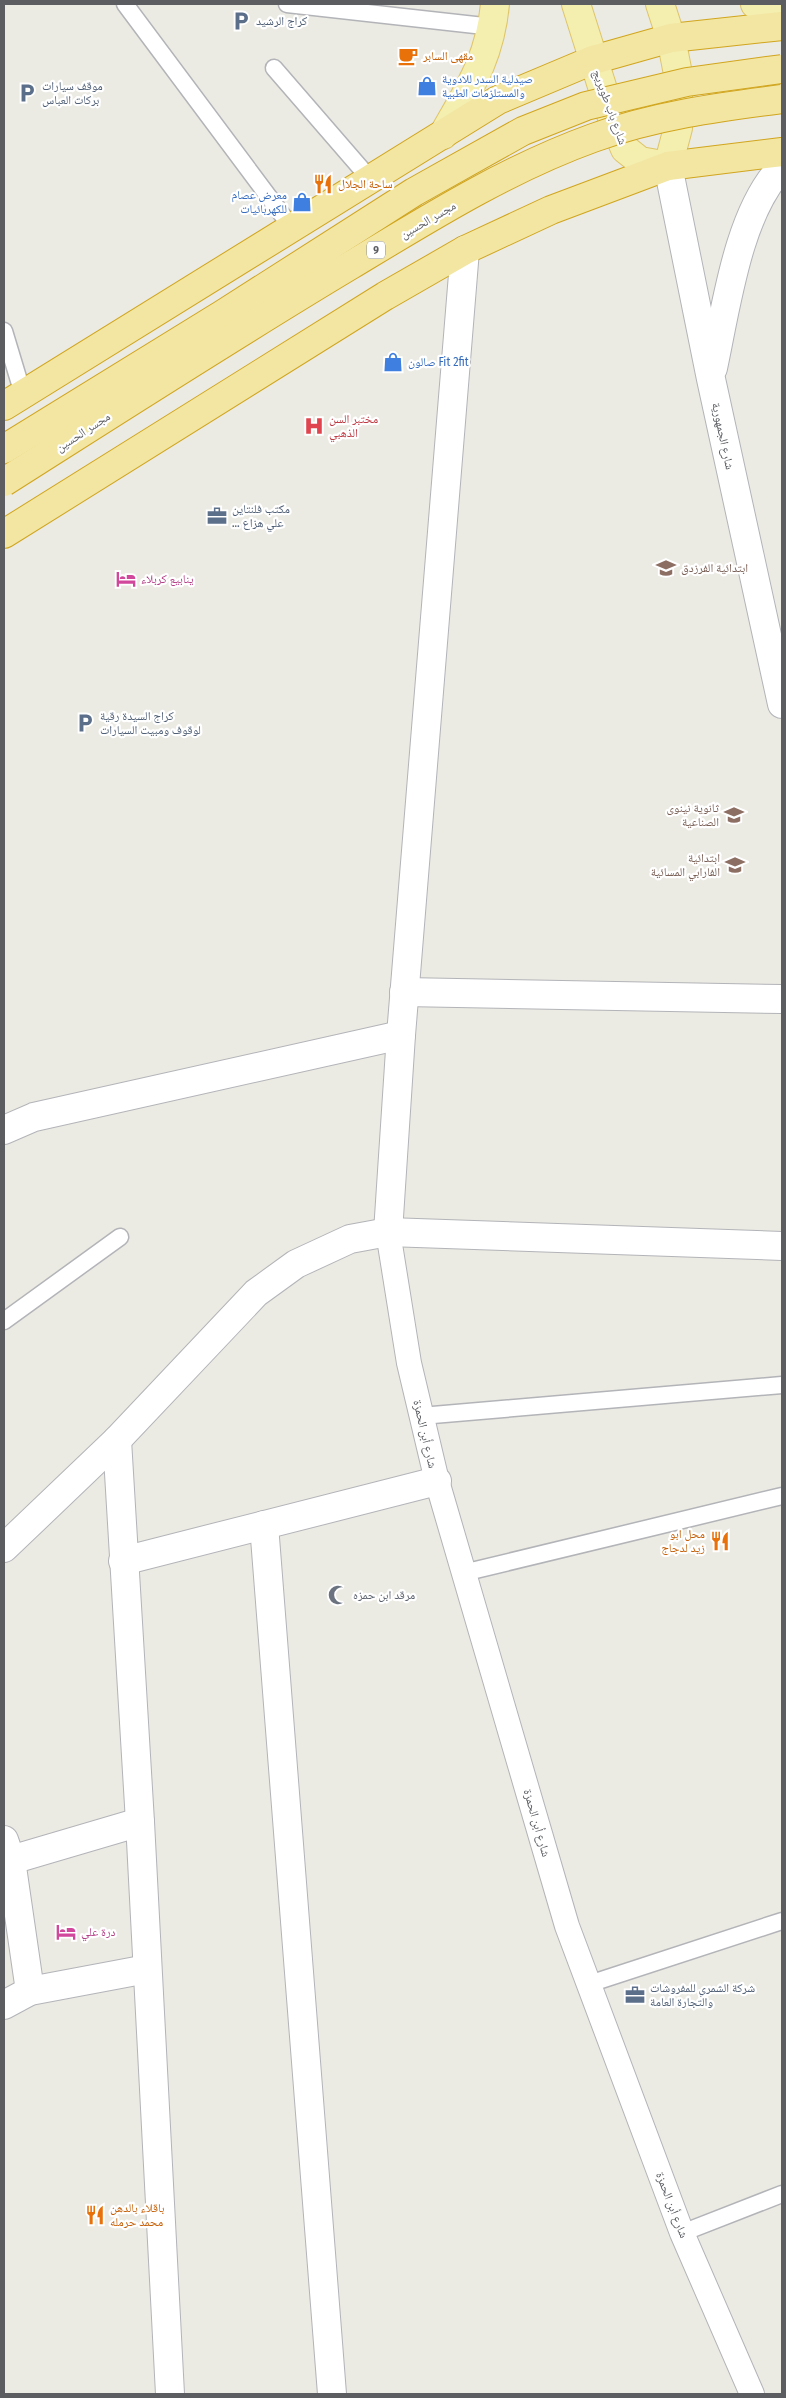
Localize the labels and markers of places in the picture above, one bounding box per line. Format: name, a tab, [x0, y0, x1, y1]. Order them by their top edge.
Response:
parking icon: كراج الرشيد	[230, 10, 252, 32]
place label: كراج الرشيد	[256, 14, 307, 28]
cafe icon: مقهى السابر	[397, 45, 419, 67]
place label: مقهى السابر	[422, 49, 473, 63]
place label: صيدلية السدر للادوية والمستلزمات الطبية	[442, 72, 533, 100]
shop icon: صيدلية السدر للادوية والمستلزمات الطبية	[416, 75, 438, 97]
place label: موقف سيارات بركات العباس	[42, 79, 103, 107]
parking icon: موقف سيارات بركات العباس	[16, 82, 38, 104]
restaurant icon: ساحة الجلال	[312, 173, 334, 195]
place label: ساحة الجلال	[338, 177, 393, 191]
place label: معرض عصام للكهربائيات	[231, 188, 287, 216]
shop icon: معرض عصام للكهربائيات	[291, 191, 313, 213]
shop icon: صالون Fit 2fit	[382, 351, 404, 373]
place label: صالون Fit 2fit	[408, 355, 469, 369]
place label: مختبر السن الذهبي	[329, 412, 378, 443]
hospital icon: مختبر السن الذهبي	[303, 415, 325, 437]
place label: مكتب فلنتاين ... علي هزاع	[232, 502, 290, 533]
office icon: مكتب فلنتاين ... علي هزاع	[206, 505, 228, 527]
school or university icon: ابتدائية الفرزدق	[655, 557, 677, 579]
place label: ابتدائية الفرزدق	[681, 561, 748, 575]
hotel icon: ينابيع كربلاء	[115, 568, 137, 590]
place label: ينابيع كربلاء	[141, 572, 194, 586]
place label: كراج السيدة رقية لوقوف ومبيت السيارات	[100, 709, 201, 737]
parking icon: كراج السيدة رقية لوقوف ومبيت السيارات	[74, 712, 96, 734]
place label: ثانوية نينوى الصناعية	[666, 801, 720, 829]
school or university icon: ثانوية نينوى الصناعية	[723, 804, 745, 826]
place label: ابتدائية الفارابي المسائية	[651, 851, 720, 882]
school or university icon: ابتدائية الفارابي المسائية	[724, 854, 746, 876]
place label: محل ابو زيد لدجاج	[661, 1527, 705, 1555]
restaurant icon: محل ابو زيد لدجاج	[709, 1530, 731, 1552]
mosque icon: مرقد ابن حمزه	[327, 1584, 349, 1606]
place label: مرقد ابن حمزه	[353, 1588, 415, 1602]
hotel icon: درة علي	[55, 1921, 77, 1943]
place label: درة علي	[81, 1925, 116, 1942]
place label: شركة الشمري للمفروشات والتجارة العامة	[650, 1981, 755, 2009]
office icon: شركة الشمري للمفروشات والتجارة العامة	[624, 1984, 646, 2006]
place label: باقلاء بالدهن محمد حرمله	[110, 2201, 164, 2229]
restaurant icon: باقلاء بالدهن محمد حرمله	[84, 2204, 106, 2226]

